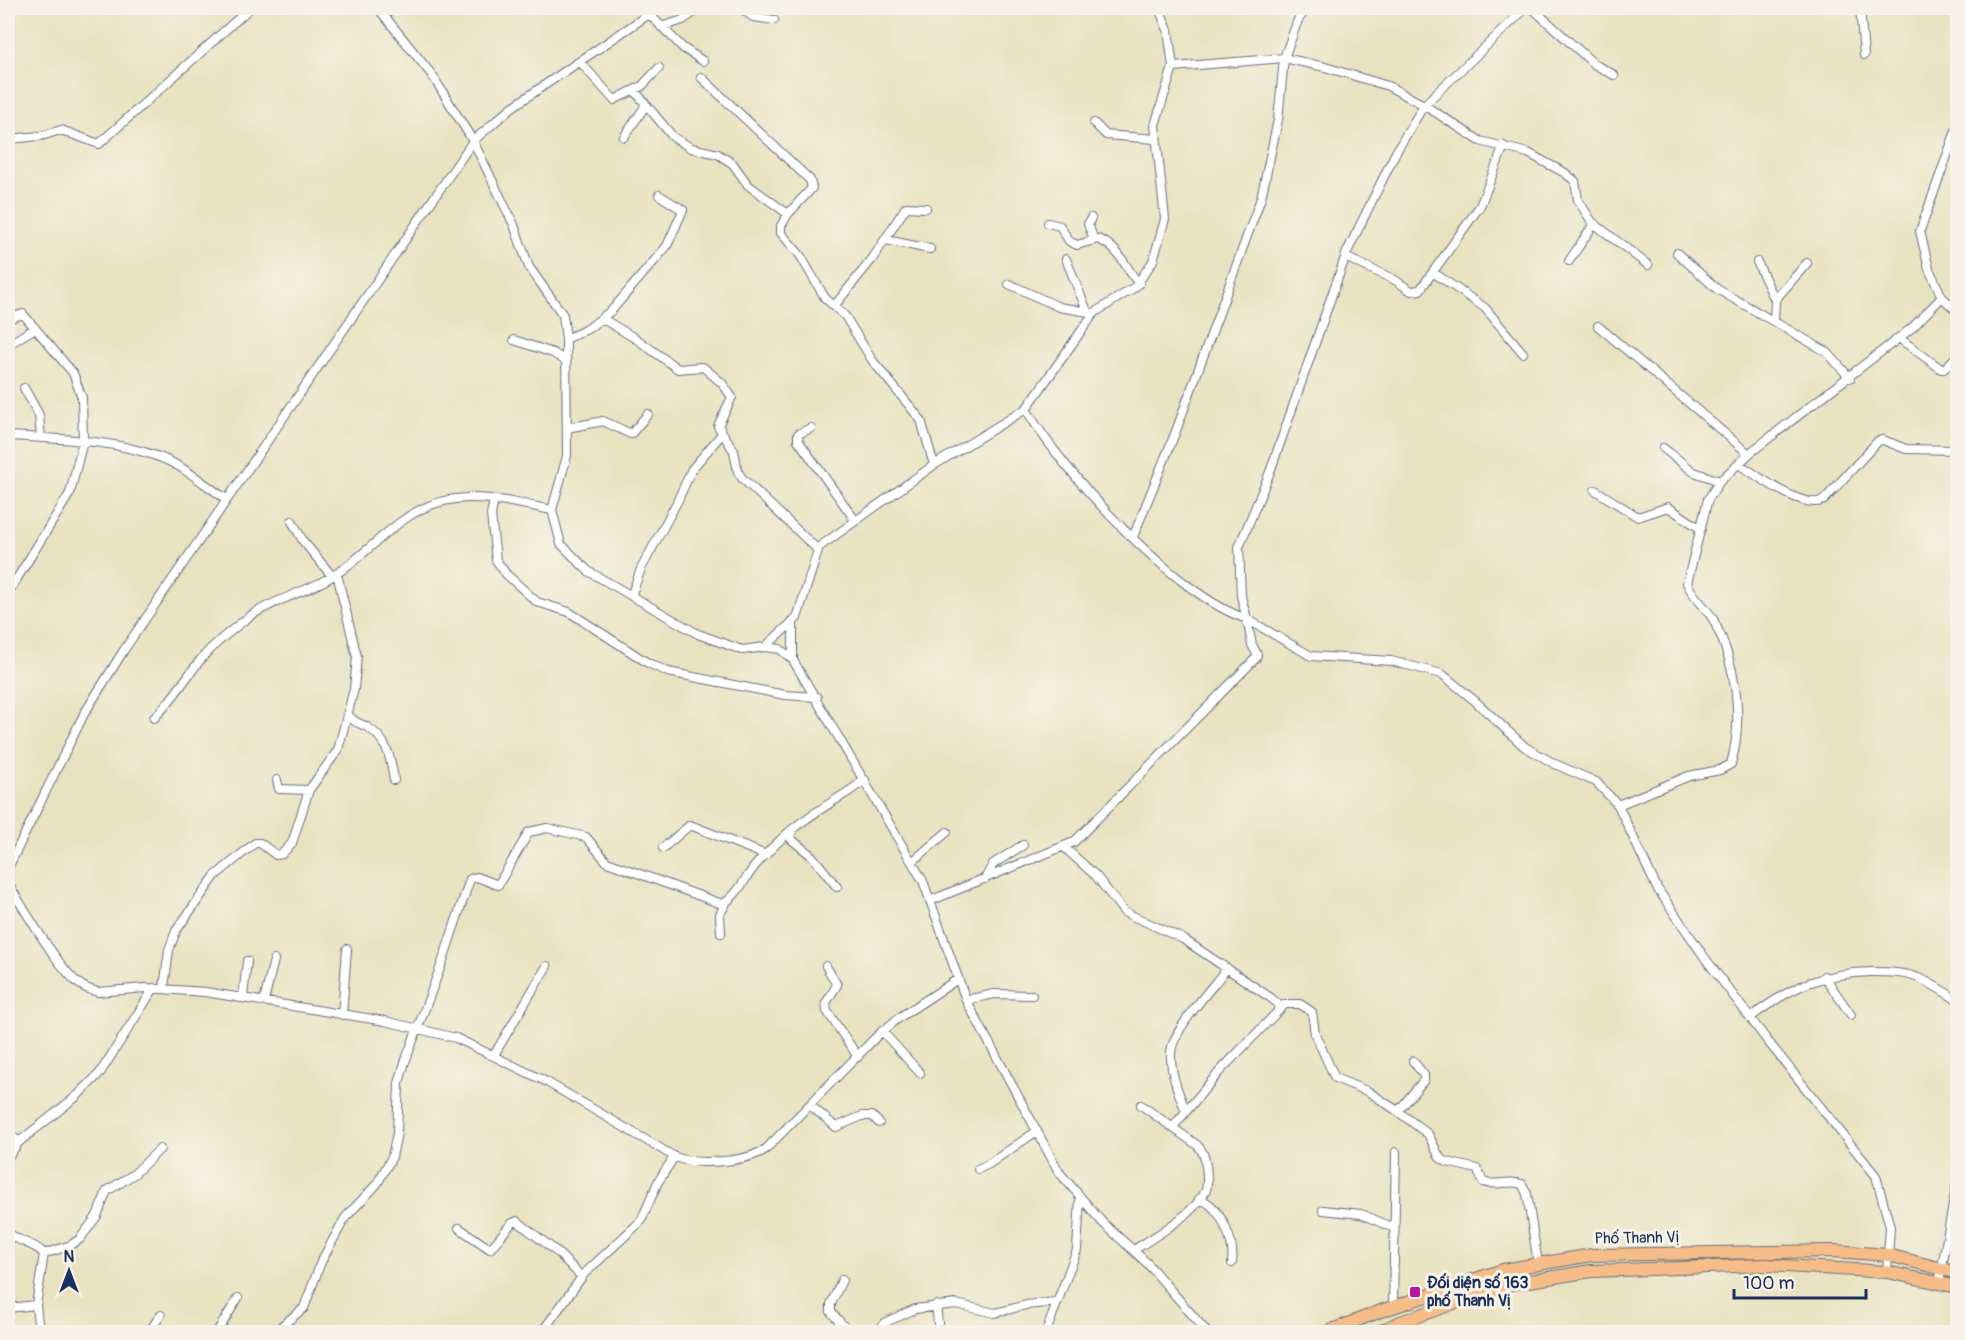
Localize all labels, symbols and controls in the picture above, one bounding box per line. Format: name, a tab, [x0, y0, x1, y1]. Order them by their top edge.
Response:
street label: Phố Thanh Vị	[1594, 1227, 1680, 1249]
north arrow	[39, 1241, 99, 1301]
text: N	[64, 1247, 75, 1267]
scale bar	[1734, 1262, 1866, 1300]
place label: Đối diện số 163 phố Thanh Vị	[1427, 1272, 1528, 1311]
text: 100 m	[1743, 1272, 1795, 1295]
marker: Đối diện số 163 phố Thanh Vị	[1408, 1285, 1422, 1299]

